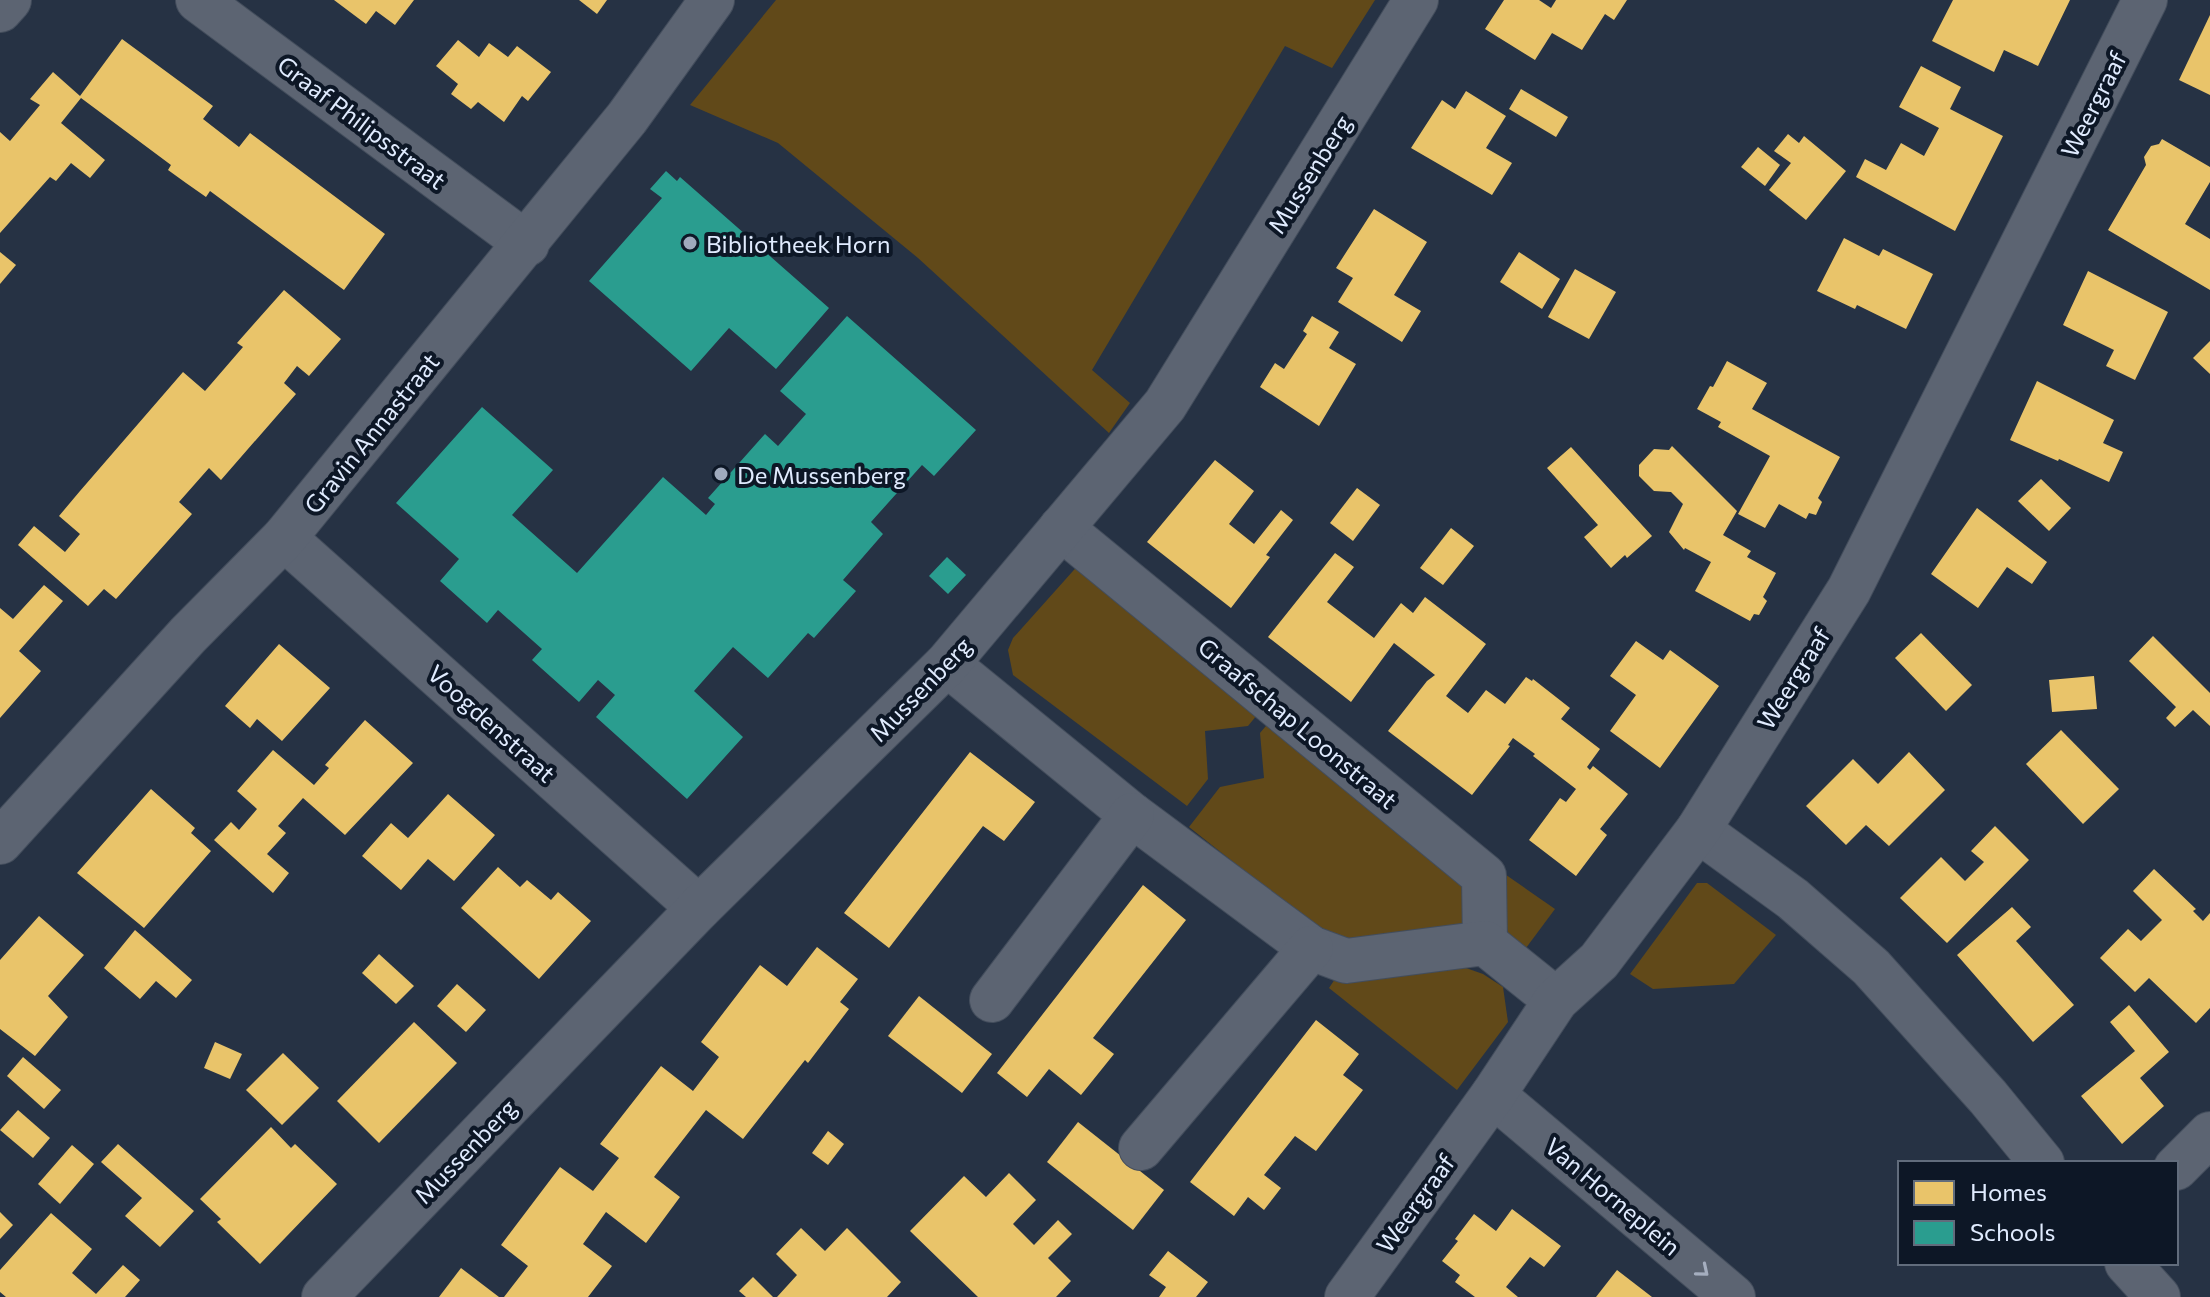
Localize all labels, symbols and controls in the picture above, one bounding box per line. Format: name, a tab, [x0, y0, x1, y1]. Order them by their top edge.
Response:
street label: Weergraaf	[2054, 46, 2132, 162]
street label: Graaf Philipsstraat	[272, 49, 452, 195]
street label: Mussenberg	[1261, 109, 1357, 239]
place label: Bibliotheek Horn	[706, 229, 890, 258]
marker: Bibliotheek Horn	[681, 234, 699, 252]
street label: Gravin Annastraat	[298, 347, 445, 519]
place label: De Mussenberg	[737, 460, 906, 489]
marker: De Mussenberg	[712, 465, 730, 483]
street label: Weergraaf	[1750, 621, 1836, 734]
street label: Mussenberg	[863, 631, 977, 747]
street label: Graafschap Loonstraat	[1193, 631, 1403, 815]
street label: Voogdenstraat	[422, 658, 562, 788]
street label: Mussenberg	[408, 1093, 522, 1209]
street label: Van Horneplein	[1540, 1131, 1686, 1261]
street label: Weergraaf	[1370, 1148, 1461, 1258]
legend	[1898, 1161, 2178, 1265]
text: Homes	[1970, 1177, 2047, 1206]
text: Schools	[1970, 1217, 2055, 1246]
one-way arrow	[1694, 1262, 1708, 1276]

